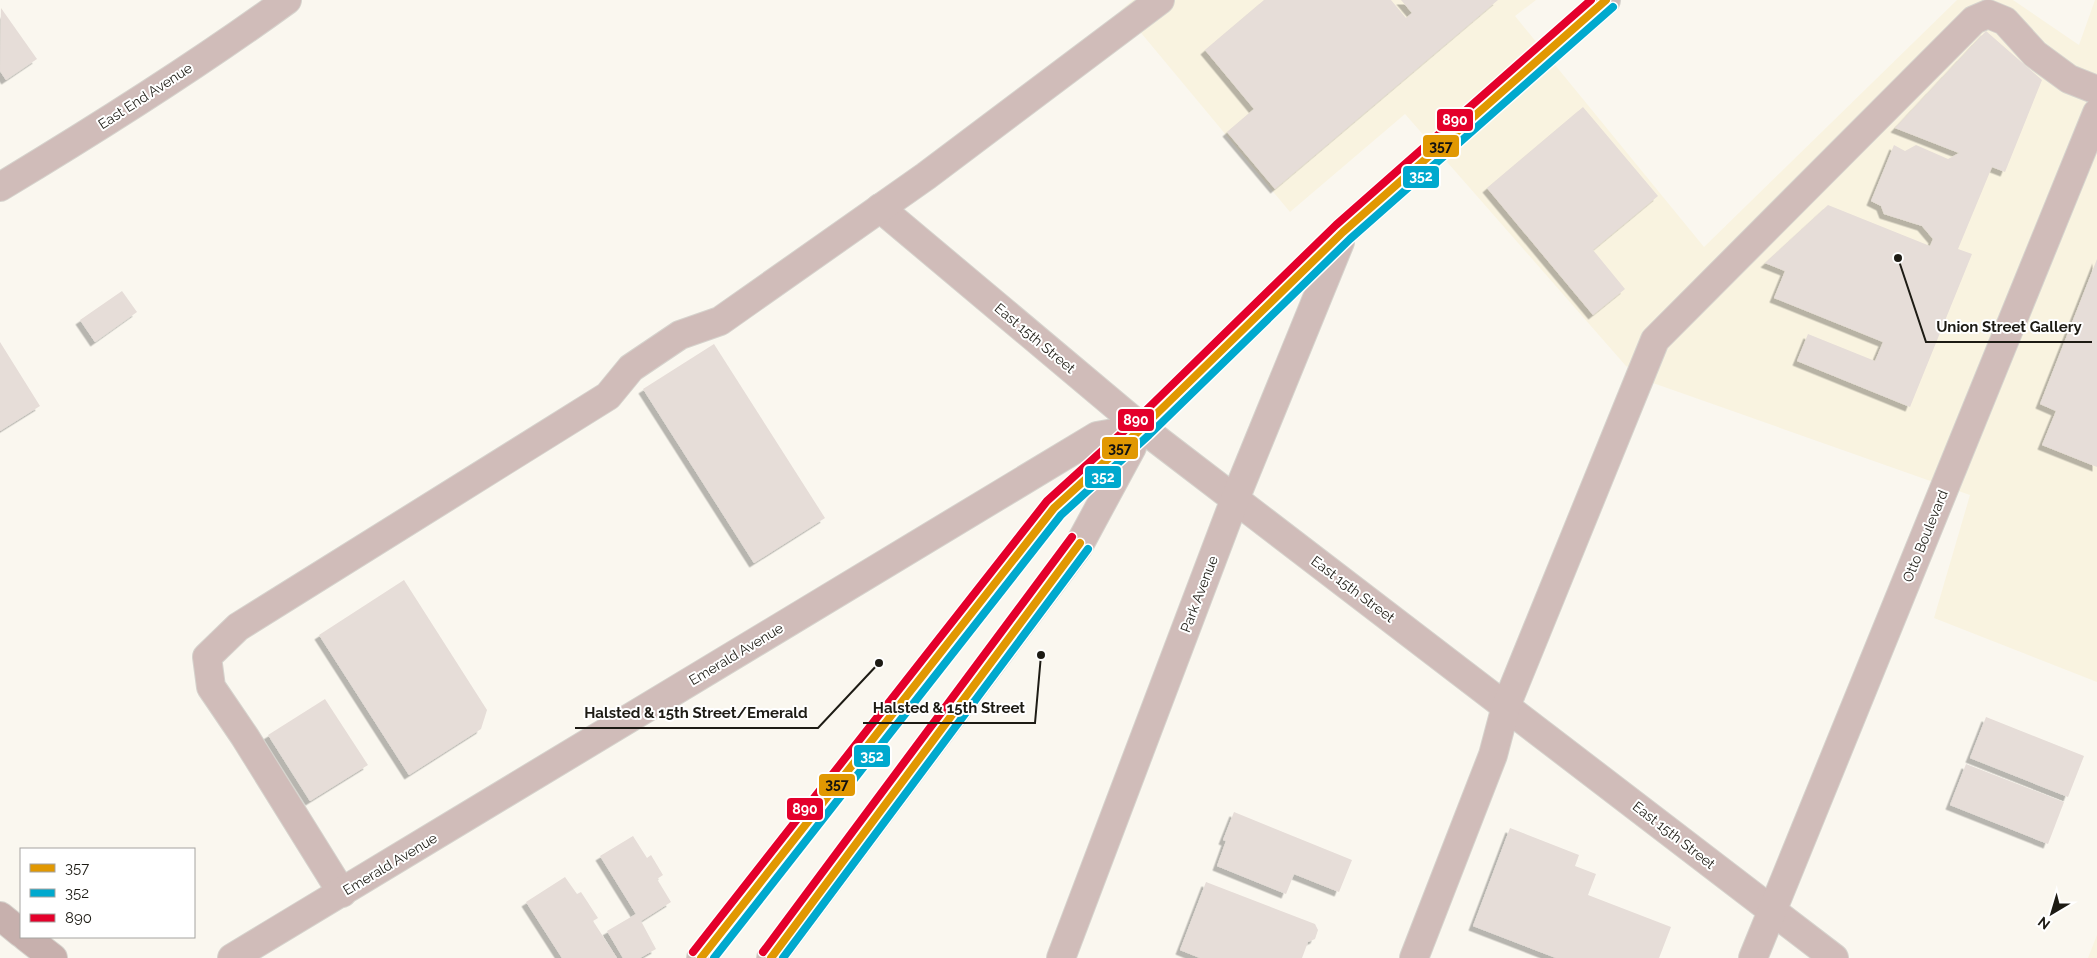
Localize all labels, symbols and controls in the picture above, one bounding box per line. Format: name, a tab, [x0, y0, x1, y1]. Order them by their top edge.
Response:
street label: East End Avenue	[95, 60, 195, 132]
line badge: 890	[1436, 108, 1474, 132]
text: 890	[1442, 112, 1468, 128]
line badge: 357	[1422, 134, 1460, 158]
text: 357	[1429, 138, 1453, 154]
line badge: 352	[1402, 165, 1440, 189]
text: 352	[1409, 168, 1433, 184]
street label: East 15th Street	[992, 300, 1079, 376]
callout: Union Street Gallery	[1926, 312, 2092, 342]
text: Union Street Gallery	[1936, 318, 2083, 336]
line badge: 890	[1117, 408, 1155, 432]
text: 890	[1123, 412, 1149, 428]
line badge: 357	[1101, 436, 1139, 460]
text: 357	[1108, 440, 1132, 456]
line badge: 352	[1084, 465, 1122, 489]
text: 352	[1091, 469, 1115, 485]
street label: Otto Boulevard	[1899, 488, 1951, 584]
street label: Park Avenue	[1177, 553, 1221, 635]
street label: East 15th Street	[1308, 553, 1398, 626]
street label: Emerald Avenue	[686, 620, 786, 688]
callout: Halsted & 15th Street	[863, 693, 1035, 723]
callout: Halsted & 15th Street/Emerald	[575, 698, 818, 728]
text: Halsted & 15th Street	[873, 699, 1025, 717]
text: Halsted & 15th Street/Emerald	[584, 704, 808, 722]
line badge: 352	[853, 744, 891, 768]
text: 352	[860, 748, 884, 764]
line badge: 357	[818, 773, 856, 797]
text: 357	[825, 776, 849, 792]
line badge: 890	[786, 797, 824, 821]
street label: East 15th Street	[1630, 798, 1719, 872]
text: 890	[792, 801, 818, 817]
street label: Emerald Avenue	[340, 830, 440, 898]
legend	[20, 848, 195, 938]
text: 357	[65, 859, 89, 877]
text: 352	[65, 884, 89, 902]
north arrow	[2027, 888, 2077, 938]
text: 890	[65, 909, 92, 927]
text: N	[2035, 914, 2053, 933]

